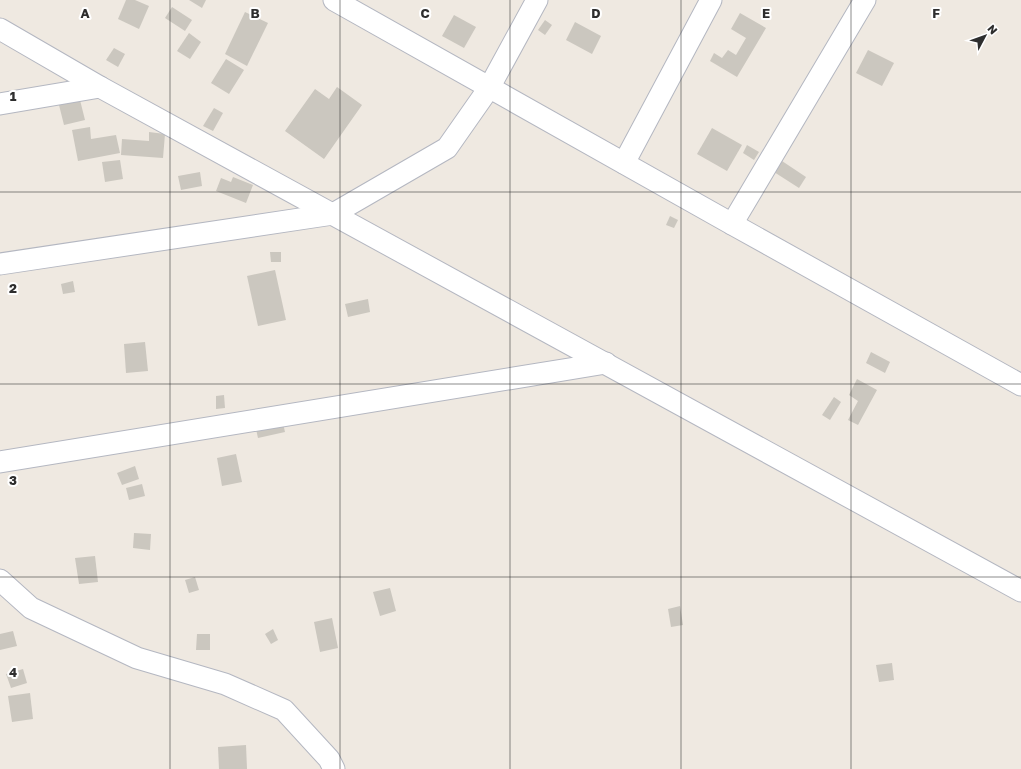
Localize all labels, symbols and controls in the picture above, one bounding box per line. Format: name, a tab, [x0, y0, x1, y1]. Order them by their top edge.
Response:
text: A	[80, 5, 90, 21]
text: B	[250, 5, 260, 21]
text: C	[420, 5, 430, 21]
text: D	[591, 5, 601, 21]
text: E	[762, 5, 770, 21]
text: F	[932, 5, 940, 21]
north arrow	[965, 16, 1005, 56]
text: N	[985, 22, 1001, 37]
text: 1	[10, 88, 17, 104]
text: 2	[9, 280, 17, 296]
text: 3	[9, 472, 17, 488]
text: 4	[9, 664, 17, 680]

